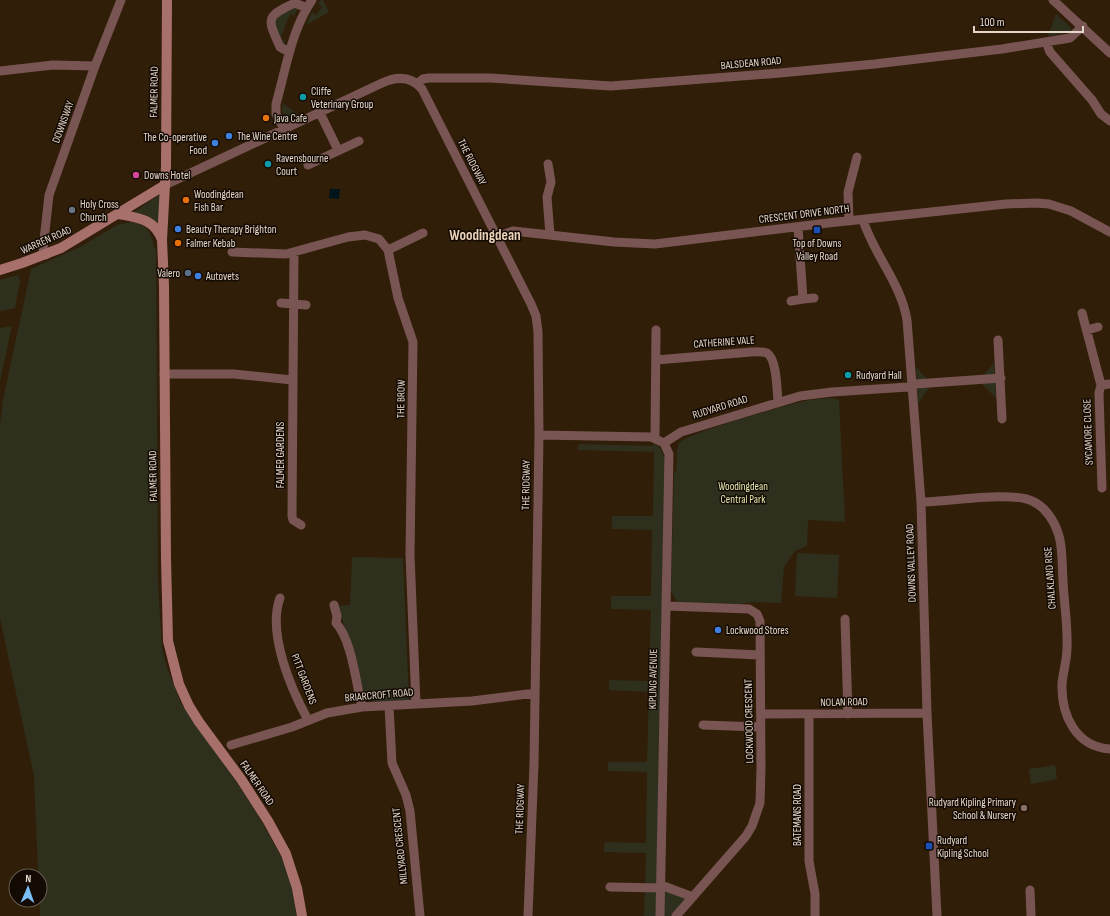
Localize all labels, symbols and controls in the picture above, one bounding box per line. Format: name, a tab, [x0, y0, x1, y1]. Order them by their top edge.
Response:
scale bar	[974, 8, 1083, 34]
text: 100 m	[980, 15, 1005, 30]
street label: BALSDEAN ROAD	[720, 54, 782, 72]
street label: FALMER ROAD	[147, 66, 161, 118]
place label: Cliffe Veterinary Group	[311, 85, 373, 111]
marker: Cliffe Veterinary Group	[298, 92, 308, 102]
street label: DOWNSWAY	[49, 99, 77, 145]
place label: Java Cafe	[273, 112, 307, 125]
marker: Java Cafe	[261, 113, 271, 123]
place label: The Wine Centre	[237, 130, 298, 143]
place label: The Co-operative Food	[143, 131, 207, 157]
marker: The Wine Centre	[224, 131, 234, 141]
street label: THE RIDGWAY	[455, 137, 489, 188]
marker: The Co-operative Food	[210, 138, 220, 148]
place label: Ravensbourne Court	[276, 152, 328, 178]
marker: Ravensbourne Court	[263, 159, 273, 169]
place label: Downs Hotel	[144, 169, 190, 182]
marker: Downs Hotel	[131, 170, 141, 180]
place label: Woodingdean Fish Bar	[194, 188, 244, 214]
marker: Woodingdean Fish Bar	[181, 195, 191, 205]
place label: Holy Cross Church	[80, 198, 119, 224]
street label: CRESCENT DRIVE NORTH	[758, 202, 850, 226]
marker: Holy Cross Church	[67, 205, 77, 215]
street label: WARREN ROAD	[19, 223, 73, 257]
place label: Beauty Therapy Brighton	[186, 223, 277, 236]
marker: Beauty Therapy Brighton	[173, 224, 183, 234]
marker: Top of Downs Valley Road	[812, 225, 822, 235]
district label: Woodingdean	[449, 226, 521, 245]
place label: Falmer Kebab	[186, 237, 236, 250]
place label: Top of Downs Valley Road	[793, 237, 841, 263]
marker: Falmer Kebab	[173, 238, 183, 248]
place label: Valero	[157, 267, 180, 280]
marker: Valero	[183, 268, 193, 278]
place label: Autovets	[205, 270, 239, 283]
marker: Autovets	[193, 271, 203, 281]
street label: CATHERINE VALE	[693, 333, 755, 351]
place label: Rudyard Hall	[856, 369, 902, 382]
marker: Rudyard Hall	[843, 370, 853, 380]
street label: THE BROW	[394, 380, 408, 418]
street label: RUDYARD ROAD	[691, 392, 749, 422]
street label: SYCAMORE CLOSE	[1080, 399, 1096, 465]
street label: FALMER GARDENS	[274, 422, 287, 488]
street label: FALMER ROAD	[146, 450, 160, 502]
street label: THE RIDGWAY	[519, 459, 533, 510]
park label: Woodingdean Central Park	[718, 480, 768, 506]
street label: DOWNS VALLEY ROAD	[903, 523, 919, 603]
street label: CHALKLAND RISE	[1041, 546, 1059, 610]
place label: Lockwood Stores	[726, 624, 789, 637]
marker: Lockwood Stores	[713, 625, 723, 635]
street label: KIPLING AVENUE	[646, 649, 660, 709]
street label: PITT GARDENS	[288, 652, 320, 706]
street label: LOCKWOOD CRESCENT	[742, 678, 756, 763]
street label: BRIARCROFT ROAD	[344, 686, 414, 704]
street label: NOLAN ROAD	[820, 695, 868, 709]
street label: FALMER ROAD	[237, 758, 277, 808]
street label: THE RIDGWAY	[513, 783, 527, 834]
street label: BATEMANS ROAD	[791, 784, 804, 846]
place label: Rudyard Kipling Primary School & Nursery	[929, 796, 1017, 822]
marker: Rudyard Kipling Primary School & Nursery	[1019, 803, 1029, 813]
street label: MILLYARD CRESCENT	[389, 807, 410, 885]
place label: Rudyard Kipling School	[937, 834, 989, 860]
marker: Rudyard Kipling School	[924, 841, 934, 851]
north arrow	[8, 868, 48, 908]
text: N	[25, 872, 32, 885]

